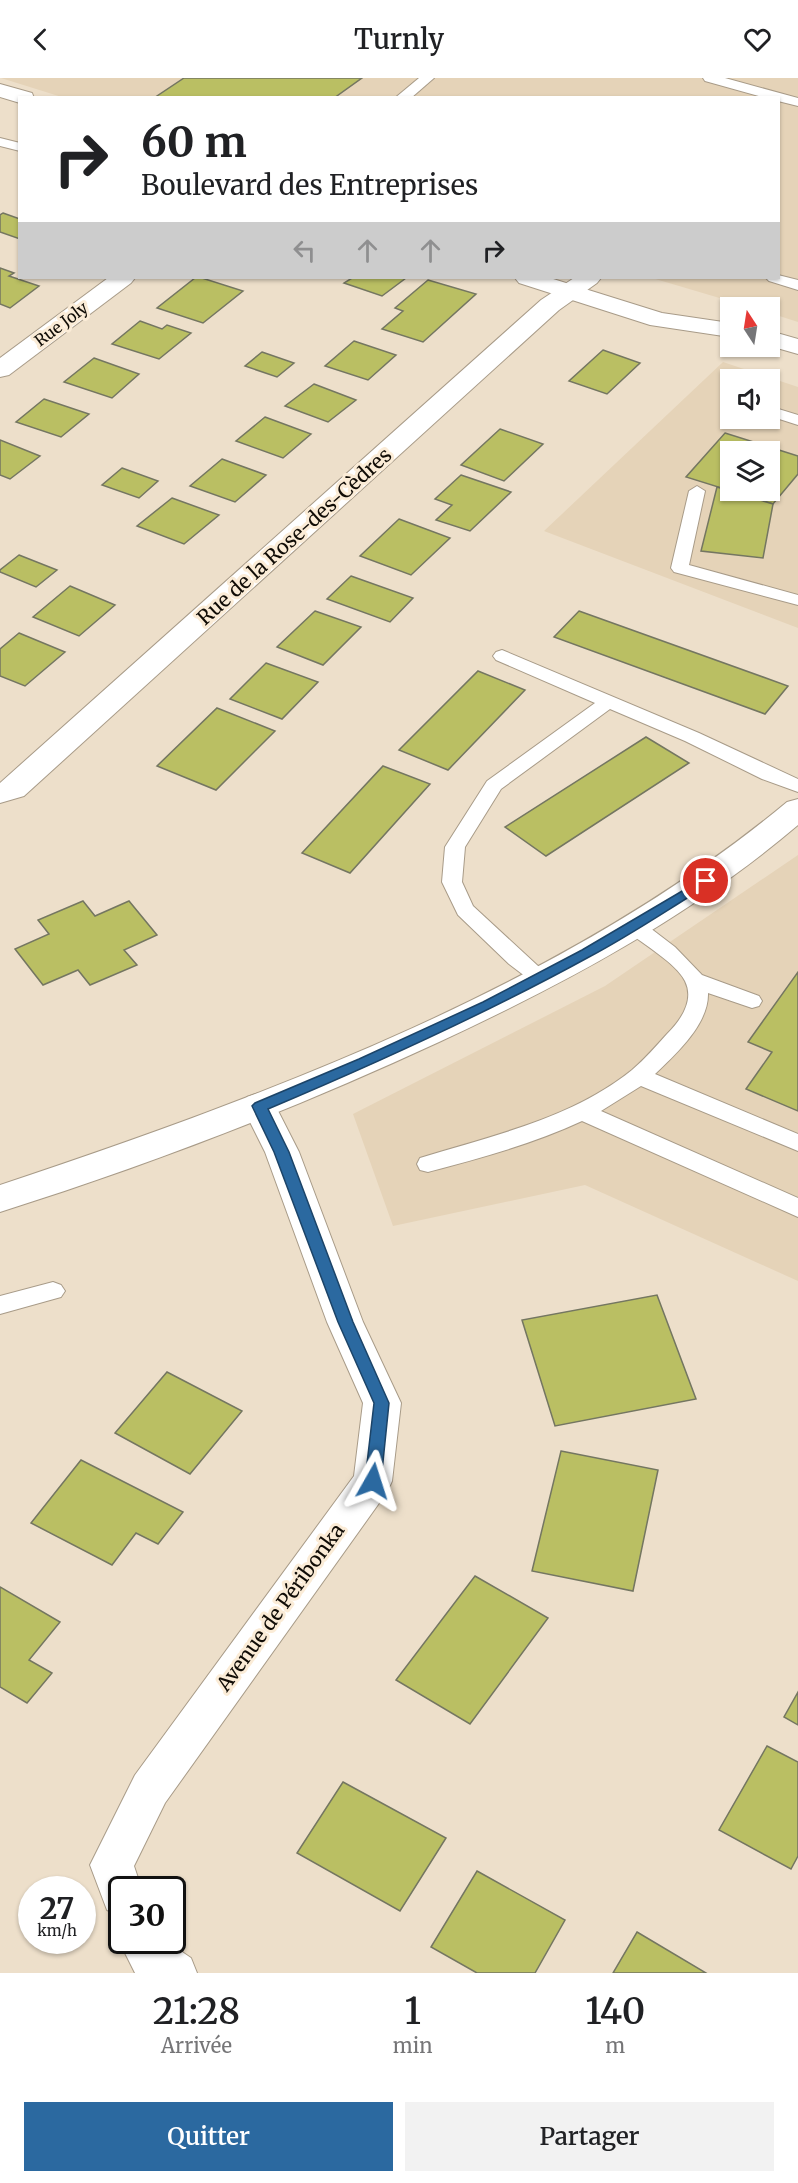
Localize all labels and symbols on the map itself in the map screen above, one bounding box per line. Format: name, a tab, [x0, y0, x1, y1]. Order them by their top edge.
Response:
street label: Rue Joly	[30, 297, 92, 351]
north arrow	[720, 297, 780, 357]
street label: Rue de la Rose-des-Cèdres	[192, 442, 396, 630]
pin	[680, 855, 731, 906]
position arrow	[341, 1449, 405, 1513]
street label: Avenue de Péribonka	[210, 1518, 349, 1697]
speed limit sign: 30	[108, 1876, 186, 1954]

